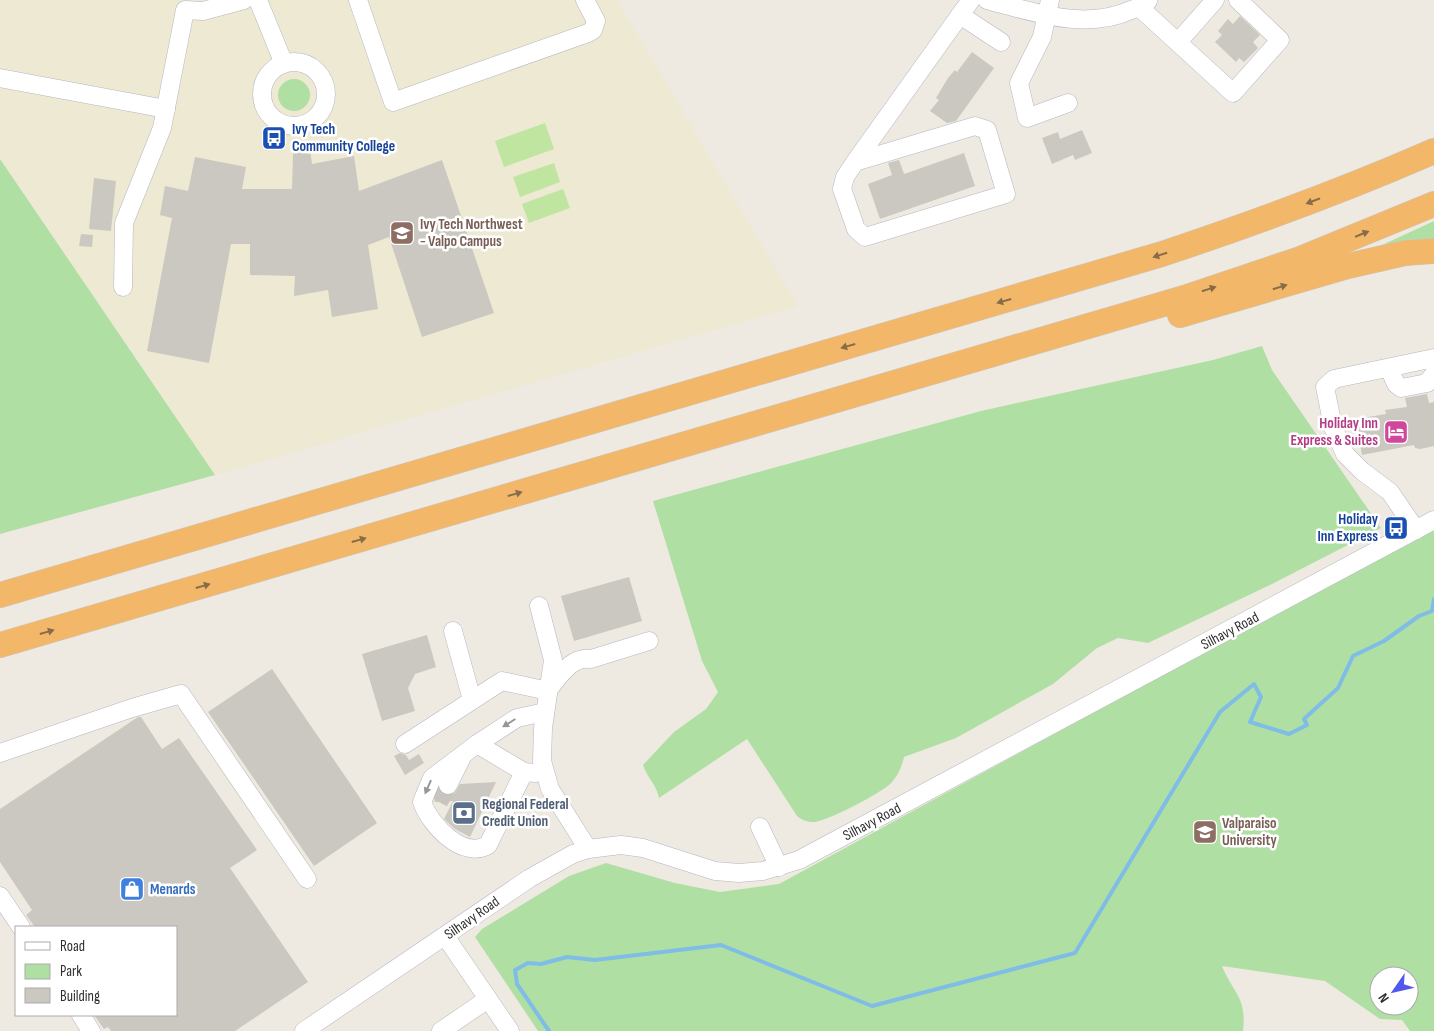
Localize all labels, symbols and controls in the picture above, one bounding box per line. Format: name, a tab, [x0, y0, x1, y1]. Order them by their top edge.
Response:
place label: Ivy Tech Community College	[292, 120, 395, 156]
bus stop icon: Ivy Tech Community College	[261, 125, 287, 151]
one-way arrow	[1306, 198, 1321, 205]
place label: Ivy Tech Northwest - Valpo Campus	[420, 215, 523, 251]
school or university icon: Ivy Tech Northwest - Valpo Campus	[389, 220, 415, 246]
one-way arrow	[1354, 230, 1369, 237]
one-way arrow	[1153, 251, 1168, 259]
one-way arrow	[1272, 282, 1287, 290]
one-way arrow	[1202, 285, 1217, 293]
one-way arrow	[997, 297, 1012, 305]
one-way arrow	[841, 343, 856, 351]
place label: Holiday Inn Express & Suites	[1290, 414, 1378, 450]
hotel icon: Holiday Inn Express & Suites	[1383, 419, 1409, 445]
one-way arrow	[507, 490, 522, 498]
place label: Holiday Inn Express	[1317, 510, 1379, 546]
bus stop icon: Holiday Inn Express	[1383, 515, 1409, 541]
one-way arrow	[351, 535, 366, 543]
one-way arrow	[195, 581, 210, 589]
street label: Silhavy Road	[1198, 608, 1262, 654]
one-way arrow	[39, 627, 54, 635]
one-way arrow	[503, 719, 516, 728]
one-way arrow	[423, 780, 431, 794]
place label: Regional Federal Credit Union	[482, 795, 569, 831]
street label: Silhavy Road	[840, 799, 904, 845]
bank icon: Regional Federal Credit Union	[451, 800, 477, 826]
place label: Valparaiso University	[1222, 814, 1277, 850]
school or university icon: Valparaiso University	[1192, 819, 1218, 845]
shop icon: Menards	[119, 876, 145, 902]
place label: Menards	[150, 880, 196, 899]
street label: Silhavy Road	[441, 892, 503, 944]
legend	[15, 926, 178, 1016]
text: Road	[60, 937, 85, 956]
text: Park	[60, 962, 82, 981]
north arrow	[1369, 966, 1419, 1016]
text: Building	[60, 987, 100, 1006]
text: N	[1374, 990, 1393, 1006]

